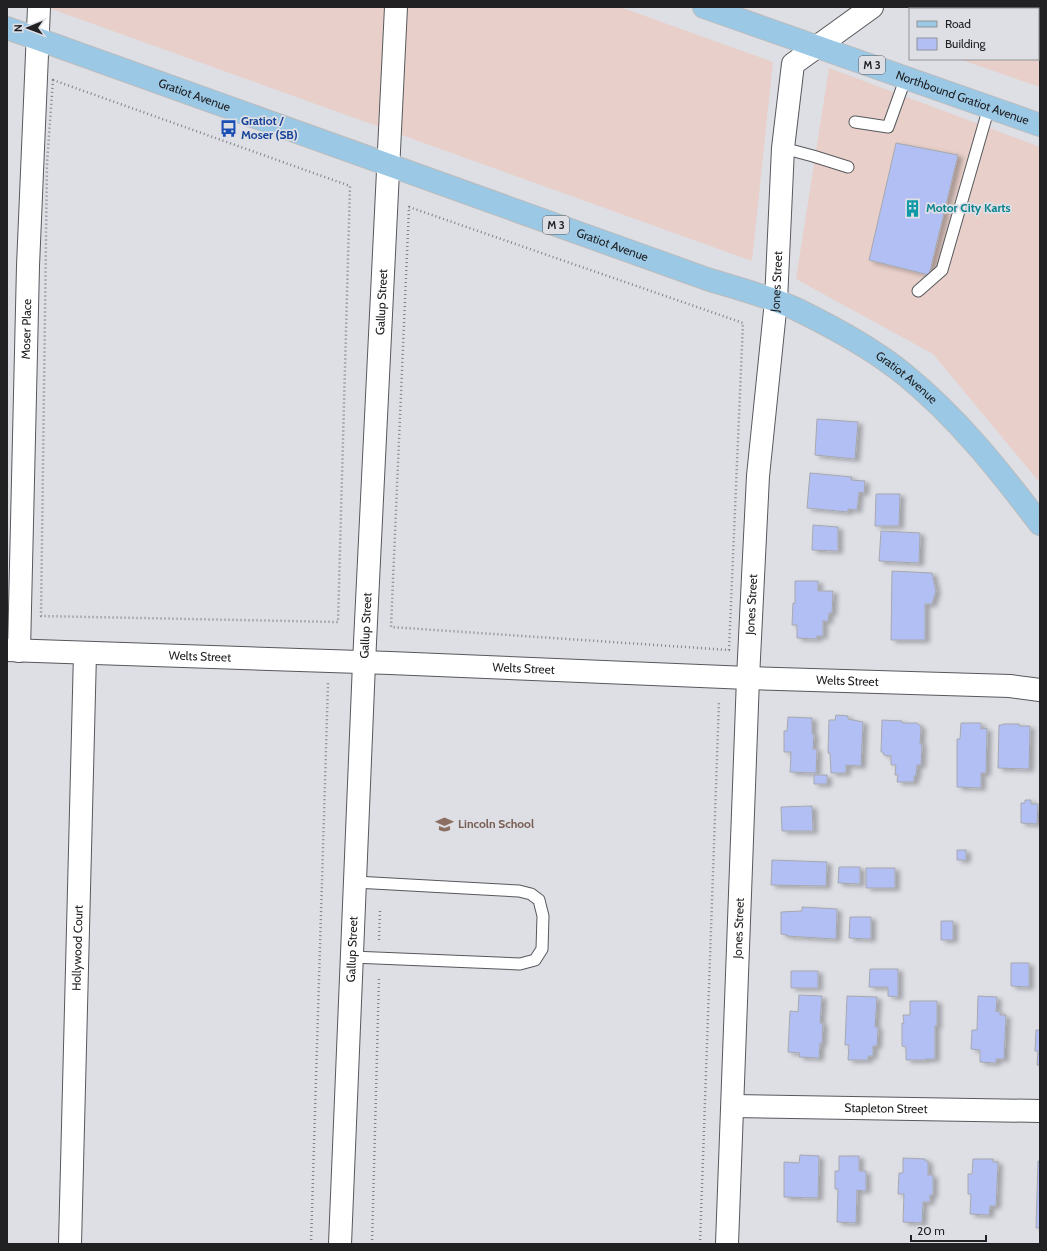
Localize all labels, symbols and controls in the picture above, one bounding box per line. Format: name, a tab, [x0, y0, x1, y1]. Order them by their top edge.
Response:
north arrow	[8, 8, 48, 48]
legend	[909, 8, 1039, 60]
text: Road	[945, 16, 971, 31]
text: N	[11, 24, 25, 32]
text: Building	[945, 36, 987, 51]
road number: M 3	[859, 56, 885, 74]
street label: Northbound Gratiot Avenue	[894, 67, 1031, 128]
street label: Gratiot Avenue	[156, 75, 232, 114]
place label: Gratiot / Moser (SB)	[241, 113, 298, 142]
bus stop icon: Gratiot / Moser (SB)	[218, 118, 238, 138]
building icon: Motor City Karts	[903, 198, 923, 218]
place label: Motor City Karts	[926, 200, 1011, 215]
road number: M 3	[543, 216, 569, 234]
street label: Gratiot Avenue	[574, 225, 650, 264]
street label: Jones Street	[767, 251, 785, 314]
street label: Gallup Street	[372, 269, 390, 335]
street label: Moser Place	[18, 299, 34, 360]
street label: Gratiot Avenue	[873, 347, 941, 407]
street label: Jones Street	[742, 574, 760, 636]
street label: Gallup Street	[356, 592, 374, 659]
street label: Welts Street	[168, 647, 231, 665]
street label: Welts Street	[492, 659, 555, 677]
street label: Welts Street	[816, 672, 879, 689]
school or university icon: Lincoln School	[435, 814, 455, 834]
place label: Lincoln School	[458, 816, 534, 831]
street label: Jones Street	[730, 897, 747, 960]
street label: Hollywood Court	[68, 905, 86, 991]
street label: Gallup Street	[343, 916, 361, 983]
street label: Stapleton Street	[844, 1100, 928, 1116]
scale bar	[911, 1217, 986, 1243]
text: 20 m	[917, 1223, 945, 1238]

